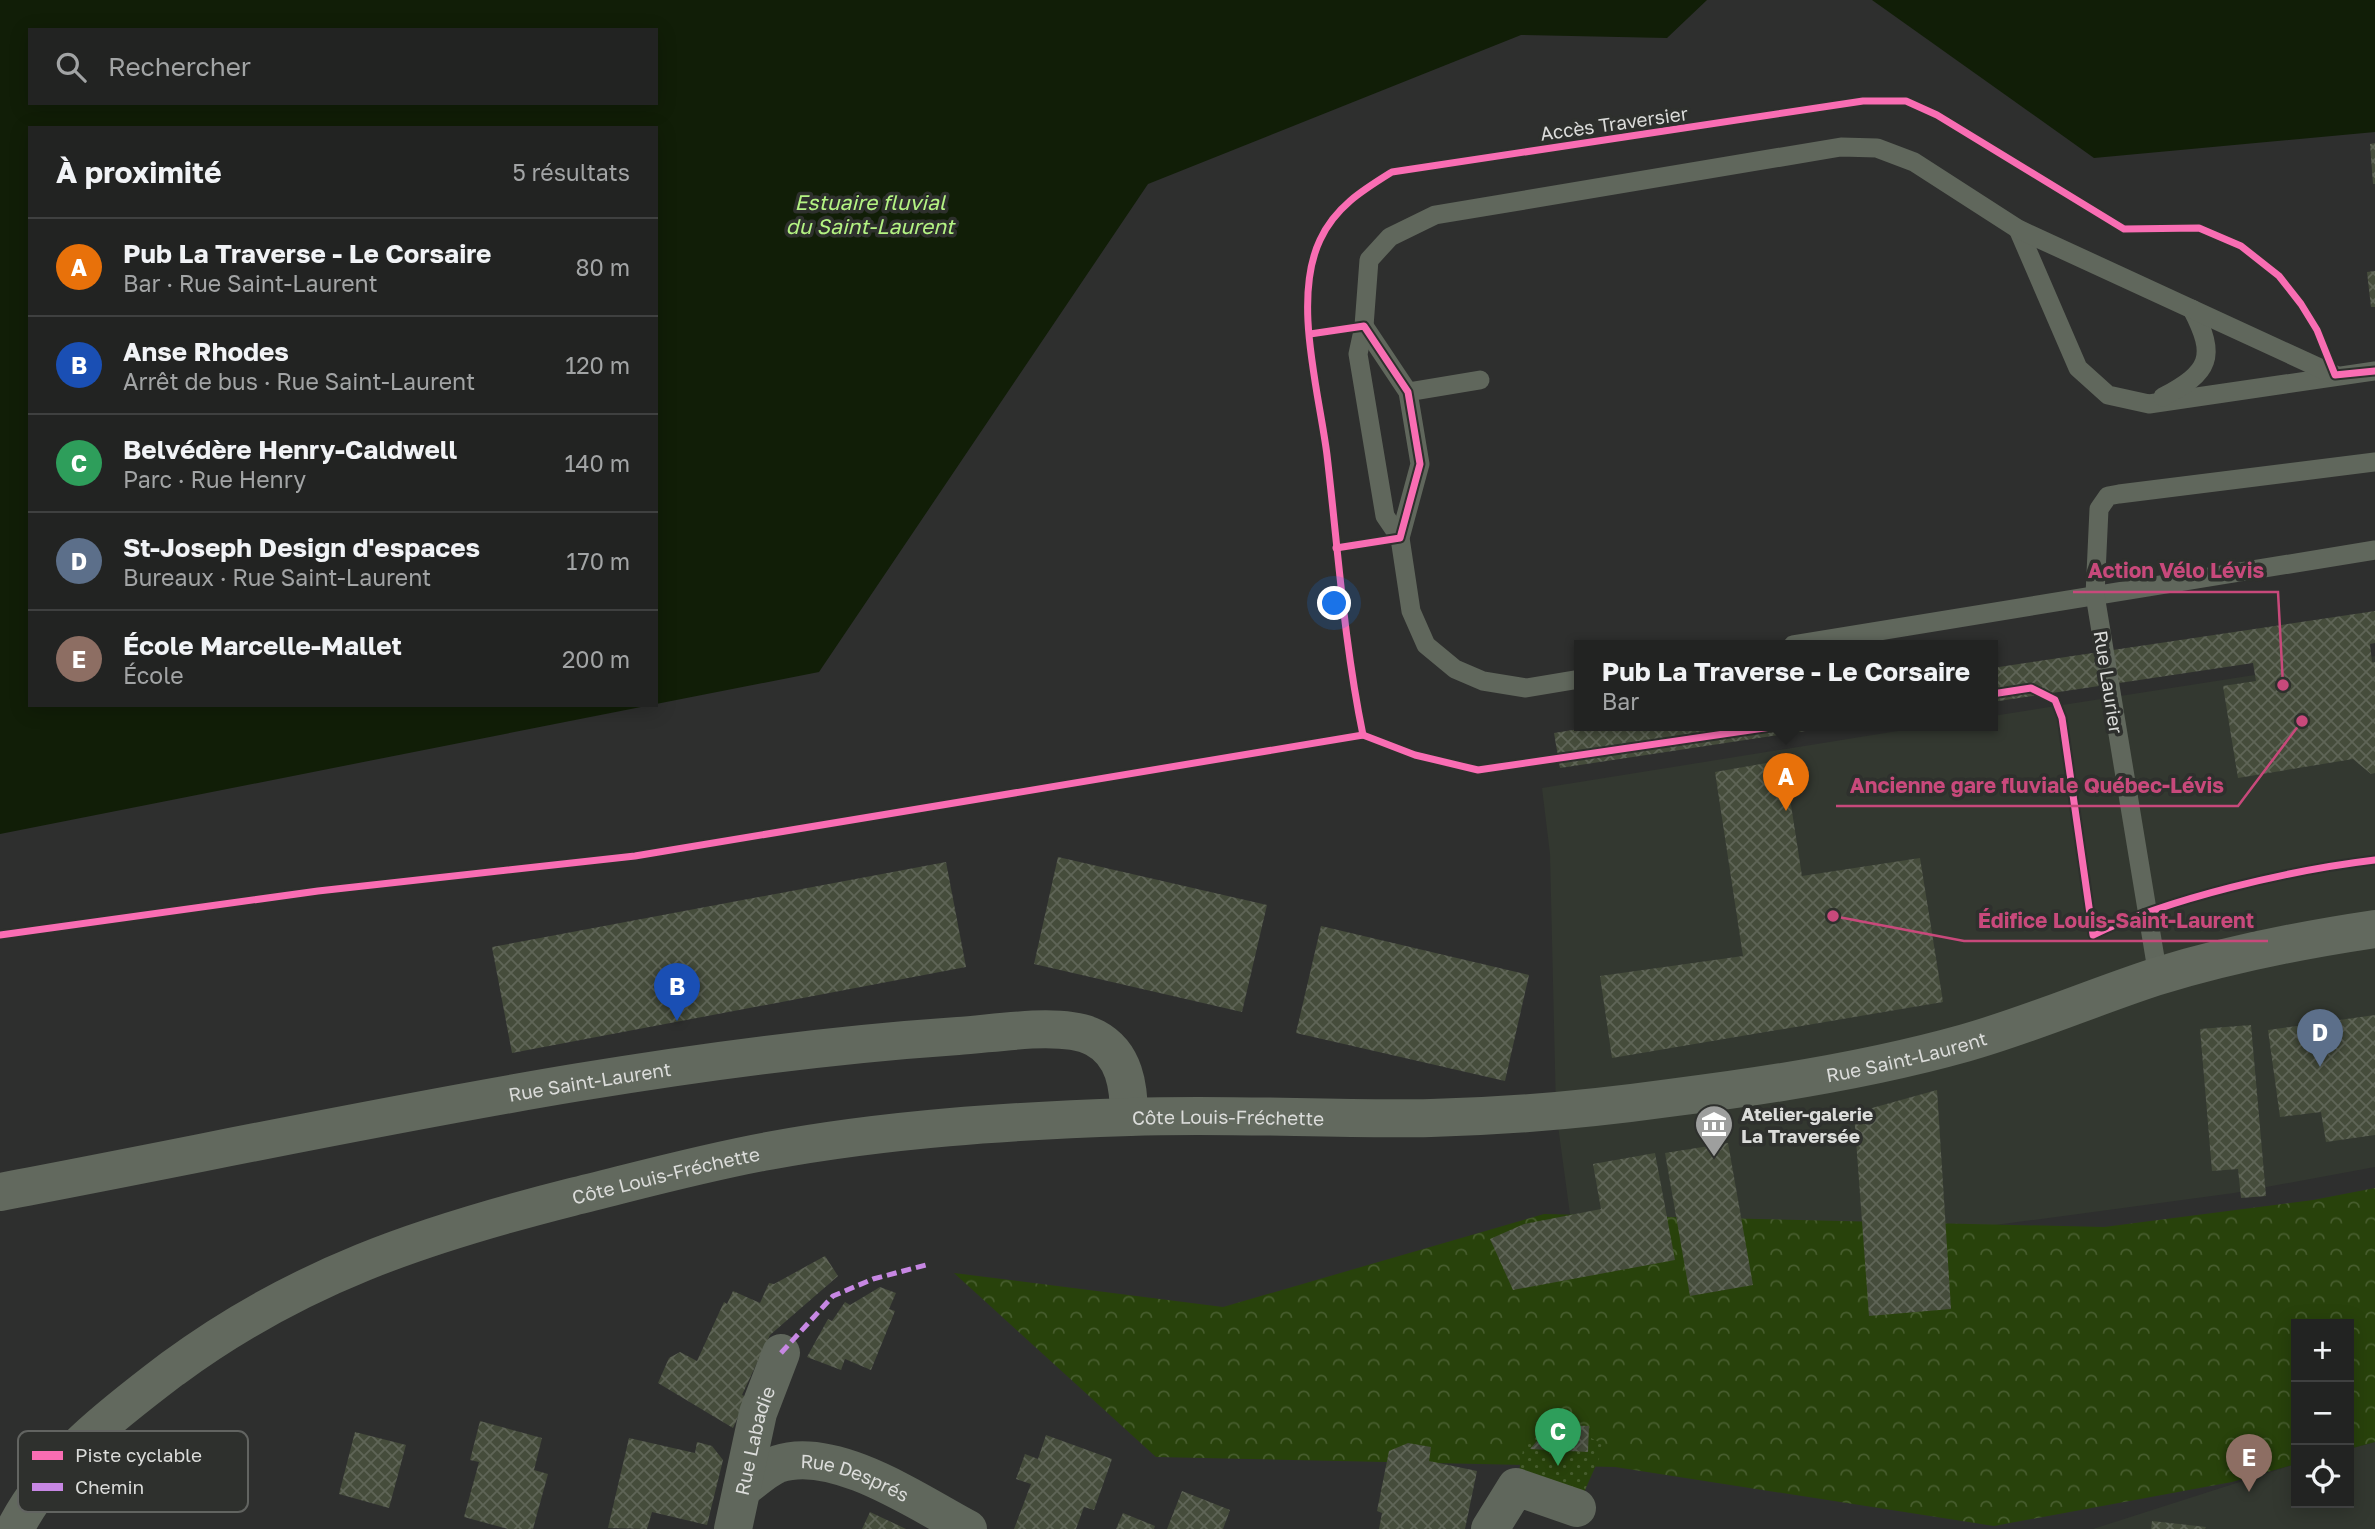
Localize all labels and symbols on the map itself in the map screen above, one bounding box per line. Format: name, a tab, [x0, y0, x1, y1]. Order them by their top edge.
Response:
street label: Accès Traversier	[1539, 101, 1690, 145]
water label: Estuaire fluvial du Saint-Laurent	[786, 189, 957, 239]
callout: Action Vélo Lévis	[2073, 550, 2278, 592]
text: Action Vélo Lévis	[2088, 557, 2264, 583]
your location	[1317, 586, 1351, 620]
street label: Rue Laurier	[2090, 629, 2129, 736]
pin: A	[1763, 753, 1809, 811]
callout: Ancienne gare fluviale Québec-Lévis	[1836, 764, 2238, 806]
text: Ancienne gare fluviale Québec-Lévis	[1850, 772, 2224, 798]
callout: Édifice Louis-Saint-Laurent	[1964, 899, 2268, 941]
text: Édifice Louis-Saint-Laurent	[1978, 907, 2254, 933]
pin: B	[654, 963, 700, 1021]
pin: D	[2297, 1009, 2343, 1067]
street label: Rue Saint-Laurent	[1824, 1026, 1989, 1086]
street label: Rue Saint-Laurent	[506, 1056, 672, 1105]
place label: Atelier-galerie La Traversée	[1741, 1102, 1873, 1147]
museum icon: Atelier-galerie La Traversée	[1693, 1103, 1735, 1158]
street label: Côte Louis-Fréchette	[1131, 1104, 1325, 1129]
street label: Côte Louis-Fréchette	[569, 1141, 762, 1208]
street label: Rue Labadie	[729, 1382, 779, 1497]
pin: C	[1535, 1408, 1581, 1466]
legend	[18, 1431, 248, 1512]
pin: E	[2226, 1434, 2272, 1492]
text: Piste cyclable	[75, 1443, 202, 1466]
street label: Rue Després	[800, 1449, 913, 1506]
text: Chemin	[75, 1475, 144, 1498]

